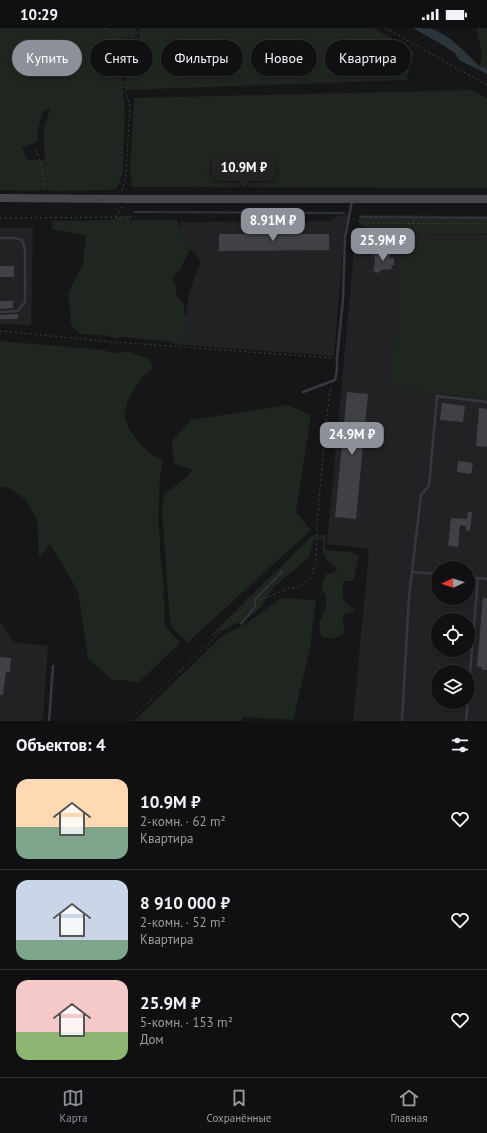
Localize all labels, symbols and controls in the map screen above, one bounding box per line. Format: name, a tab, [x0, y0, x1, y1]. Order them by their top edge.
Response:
text: 10:29	[20, 5, 58, 24]
chip: Купить	[12, 40, 82, 76]
chip: Снять	[90, 40, 153, 76]
chip: Фильтры	[161, 40, 243, 76]
chip: Новое	[251, 40, 317, 76]
chip: Квартира	[325, 40, 411, 76]
pin: 10.9M ₽	[207, 155, 281, 189]
text: 10.9M ₽	[221, 159, 267, 176]
pin: 8.91M ₽	[236, 208, 310, 242]
text: 8.91M ₽	[250, 212, 296, 229]
pin: 25.9M ₽	[346, 228, 420, 262]
text: 25.9M ₽	[360, 232, 406, 249]
pin: 24.9M ₽	[315, 422, 389, 456]
text: 24.9M ₽	[329, 426, 375, 443]
north arrow	[431, 561, 475, 605]
map controls	[431, 561, 475, 709]
button: locate	[431, 613, 475, 657]
button: layers	[431, 665, 475, 709]
text: Объектов: 4	[16, 734, 106, 756]
icon: filters	[449, 734, 471, 756]
text: 10.9M ₽	[140, 791, 201, 813]
icon: home	[48, 795, 96, 843]
icon: heart	[449, 808, 471, 830]
text: 2-комн. · 62 m²	[140, 813, 226, 830]
text: Квартира	[140, 830, 193, 847]
text: 8 910 000 ₽	[140, 892, 230, 914]
icon: home	[48, 896, 96, 944]
icon: heart	[449, 909, 471, 931]
text: 2-комн. · 52 m²	[140, 914, 226, 931]
text: Квартира	[140, 931, 193, 948]
text: 25.9M ₽	[140, 992, 201, 1014]
icon: home	[48, 996, 96, 1044]
icon: heart	[449, 1009, 471, 1031]
text: 5-комн. · 153 m²	[140, 1014, 233, 1031]
text: Дом	[140, 1031, 164, 1048]
tab: Карта	[60, 1087, 87, 1125]
tab: Сохранённые	[207, 1087, 271, 1125]
tab: Главная	[391, 1087, 427, 1125]

